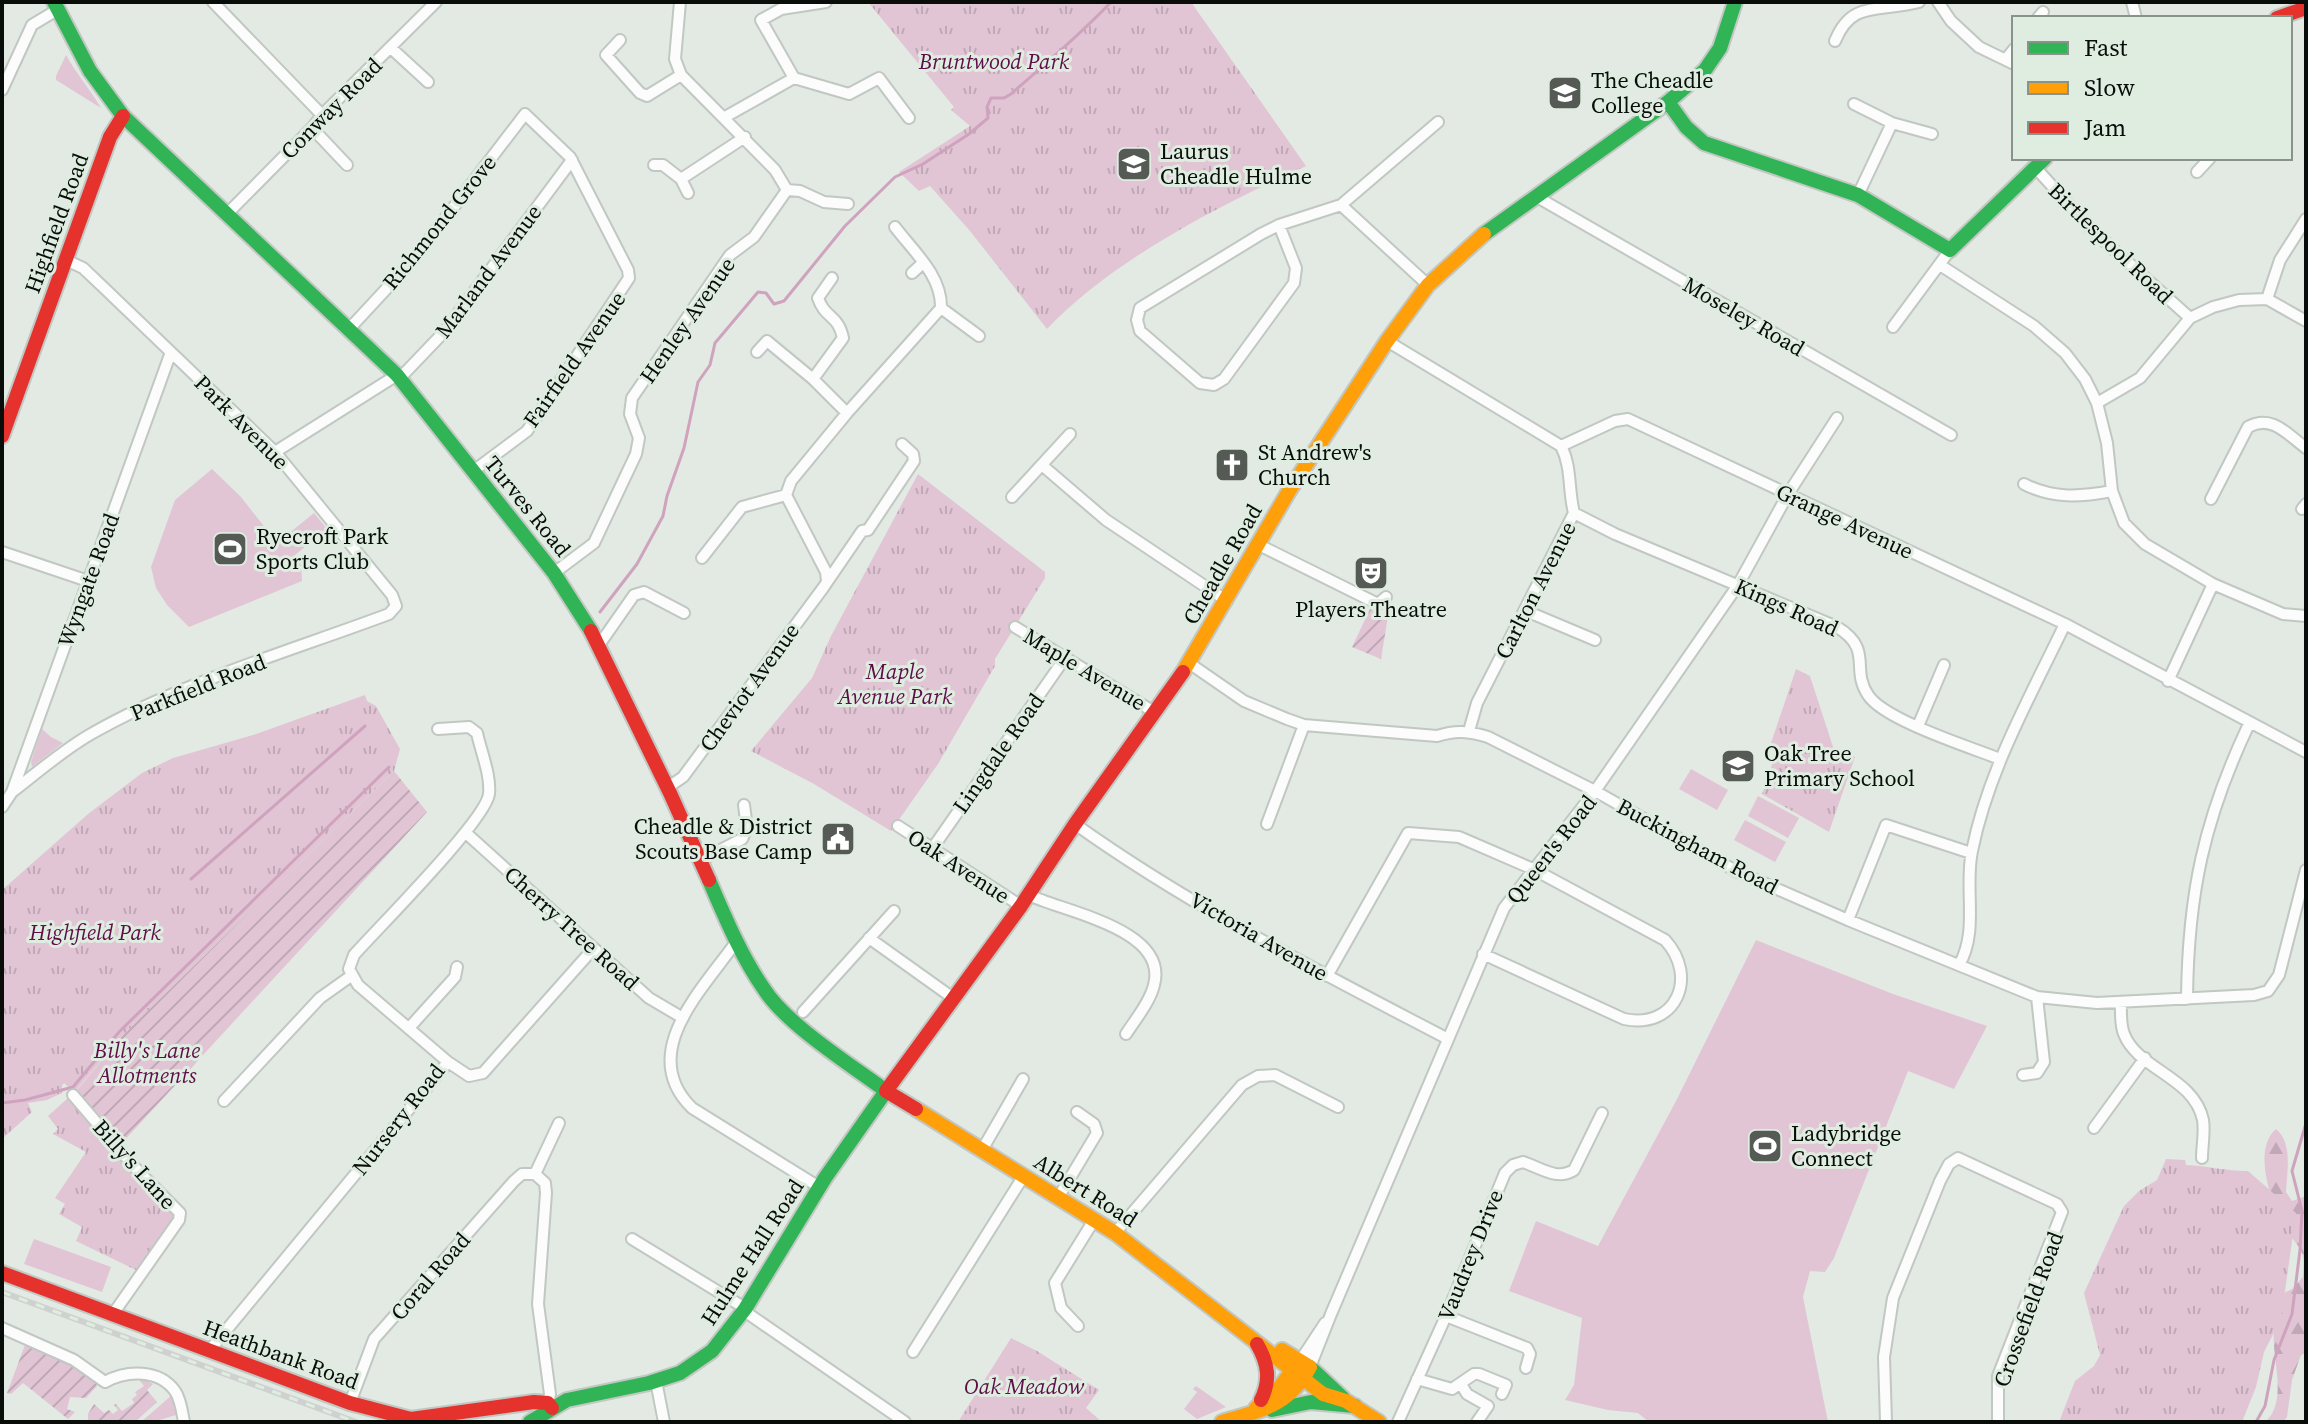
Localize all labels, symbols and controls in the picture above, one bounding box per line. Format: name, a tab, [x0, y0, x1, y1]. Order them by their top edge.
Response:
legend	[2012, 16, 2292, 160]
text: Fast	[2084, 31, 2128, 64]
park label: Bruntwood Park	[918, 46, 1070, 76]
street label: Conway Road	[274, 50, 389, 165]
place label: The Cheadle College	[1591, 65, 1713, 120]
text: Slow	[2084, 71, 2135, 104]
school or university icon: The Cheadle College	[1546, 74, 1584, 112]
text: Jam	[2083, 111, 2126, 144]
place label: Laurus Cheadle Hulme	[1160, 136, 1312, 191]
school or university icon: Laurus Cheadle Hulme	[1115, 145, 1153, 183]
street label: Highfield Road	[17, 148, 95, 297]
street label: Richmond Grove	[375, 148, 503, 296]
street label: Birtlespool Road	[2042, 176, 2180, 311]
street label: Marland Avenue	[428, 198, 548, 344]
street label: Henley Avenue	[632, 251, 742, 389]
street label: Moseley Road	[1678, 269, 1811, 363]
street label: Fairfield Avenue	[516, 285, 632, 433]
street label: Park Avenue	[188, 368, 296, 476]
place label: St Andrew's Church	[1258, 437, 1372, 492]
church icon: St Andrew's Church	[1213, 446, 1251, 484]
street label: Turves Road	[478, 449, 578, 563]
street label: Grange Avenue	[1771, 476, 1919, 566]
street label: Cheadle Road	[1175, 498, 1269, 630]
street label: Wyngate Road	[50, 508, 126, 651]
street label: Carlton Avenue	[1487, 516, 1583, 664]
place label: Ryecroft Park Sports Club	[256, 521, 389, 576]
sports icon: Ryecroft Park Sports Club	[211, 530, 249, 568]
theatre icon: Players Theatre	[1352, 554, 1390, 592]
street label: Kings Road	[1730, 571, 1844, 643]
place label: Players Theatre	[1295, 594, 1447, 624]
street label: Cheviot Avenue	[692, 617, 806, 757]
street label: Maple Avenue	[1018, 621, 1152, 717]
street label: Parkfield Road	[126, 646, 271, 728]
park label: Maple Avenue Park	[836, 656, 953, 711]
street label: Lingdale Road	[945, 686, 1051, 819]
place label: Oak Tree Primary School	[1764, 738, 1915, 793]
school or university icon: Oak Tree Primary School	[1719, 747, 1757, 785]
street label: Queen's Road	[1499, 788, 1603, 910]
street label: Buckingham Road	[1612, 791, 1784, 901]
place label: Cheadle & District Scouts Base Camp	[634, 811, 813, 866]
public building icon: Cheadle & District Scouts Base Camp	[819, 820, 857, 858]
street label: Oak Avenue	[902, 822, 1016, 910]
street label: Cherry Tree Road	[498, 859, 646, 997]
street label: Victoria Avenue	[1184, 884, 1334, 988]
park label: Highfield Park	[28, 917, 161, 947]
park label: Billy's Lane Allotments	[93, 1035, 200, 1090]
street label: Nursery Road	[345, 1056, 451, 1181]
street label: Billy's Lane	[87, 1113, 183, 1215]
place label: Ladybridge Connect	[1791, 1118, 1902, 1173]
sports icon: Ladybridge Connect	[1746, 1127, 1784, 1165]
street label: Albert Road	[1028, 1146, 1144, 1234]
street label: Hulme Hall Road	[694, 1173, 811, 1331]
street label: Vaudrey Drive	[1430, 1185, 1510, 1325]
street label: Coral Road	[383, 1225, 477, 1327]
street label: Crossefield Road	[1986, 1227, 2070, 1391]
street label: Heathbank Road	[199, 1312, 363, 1396]
park label: Oak Meadow	[964, 1371, 1085, 1401]

